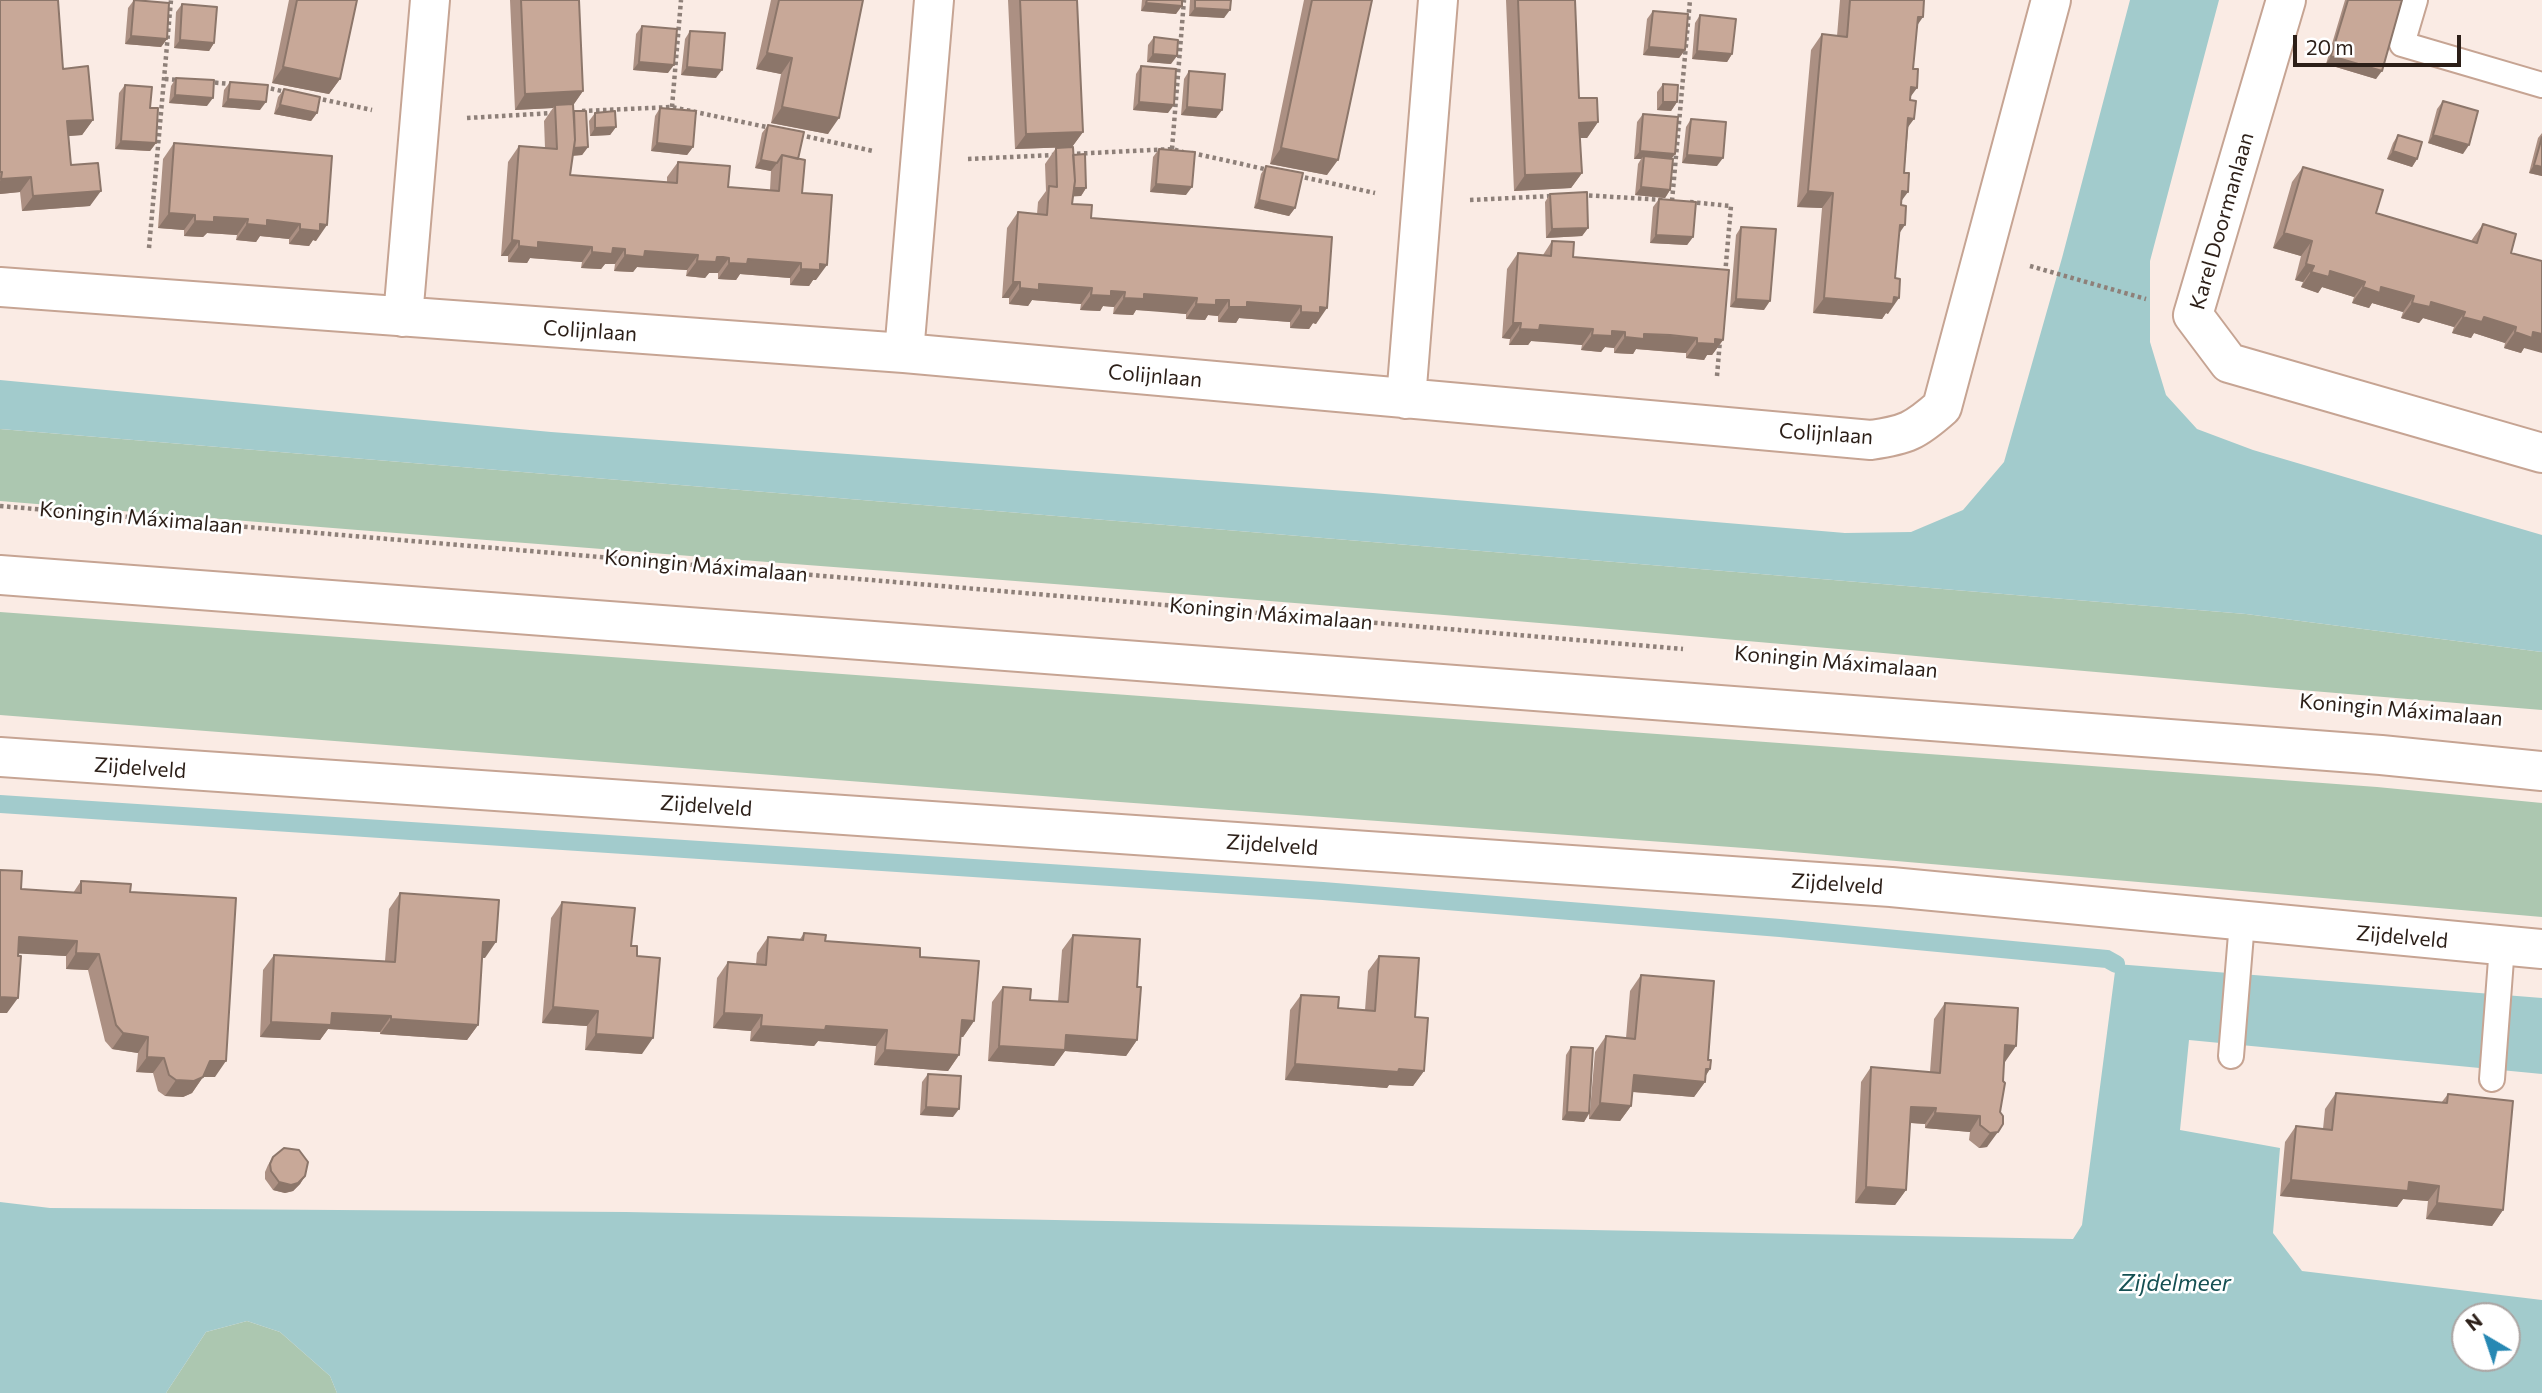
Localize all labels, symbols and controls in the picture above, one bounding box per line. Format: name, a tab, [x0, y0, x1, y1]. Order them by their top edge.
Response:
scale bar	[2297, 21, 2465, 65]
text: 20 m	[2306, 34, 2354, 59]
street label: Karel Doormanlaan	[2185, 129, 2259, 313]
street label: Colijnlaan	[542, 315, 638, 347]
street label: Colijnlaan	[1107, 359, 1203, 393]
street label: Colijnlaan	[1778, 418, 1874, 450]
street label: Koningin Máximalaan	[38, 497, 244, 539]
street label: Koningin Máximalaan	[603, 545, 809, 587]
street label: Koningin Máximalaan	[1168, 593, 1374, 635]
street label: Koningin Máximalaan	[1733, 641, 1939, 683]
street label: Koningin Máximalaan	[2298, 689, 2504, 731]
street label: Zijdelveld	[93, 752, 187, 784]
street label: Zijdelveld	[659, 790, 753, 822]
street label: Zijdelveld	[1225, 829, 1319, 861]
street label: Zijdelveld	[1790, 868, 1884, 900]
street label: Zijdelveld	[2355, 920, 2449, 954]
water label: Zijdelmeer	[2119, 1269, 2231, 1297]
north arrow	[2451, 1302, 2521, 1372]
text: N	[2461, 1308, 2487, 1335]

